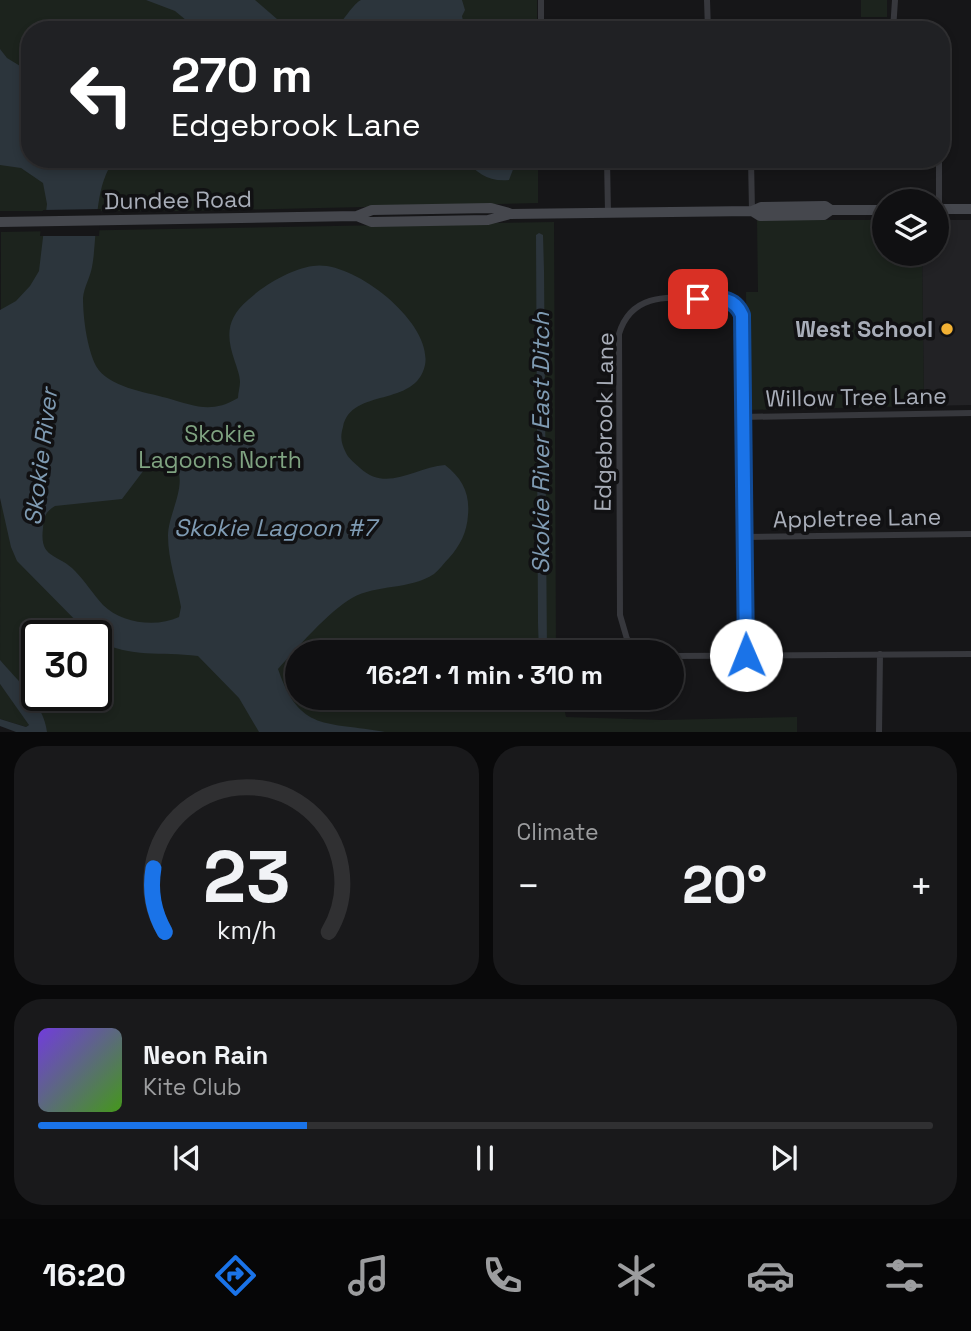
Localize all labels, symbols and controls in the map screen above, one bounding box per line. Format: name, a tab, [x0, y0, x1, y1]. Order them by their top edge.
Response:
text: 270 m	[171, 44, 313, 106]
icon: left	[56, 49, 147, 140]
text: Edgebrook Lane	[171, 105, 421, 145]
street label: Dundee Road	[104, 184, 252, 216]
map controls	[872, 189, 949, 266]
button: layers	[872, 189, 949, 266]
pin	[668, 269, 728, 329]
icon: arrive	[679, 280, 717, 318]
water label: Skokie River East Ditch	[525, 311, 556, 574]
place label: West School	[795, 314, 933, 344]
marker: West School	[939, 321, 955, 337]
street label: Edgebrook Lane	[587, 332, 621, 512]
street label: Willow Tree Lane	[765, 380, 947, 414]
water label: Skokie River	[17, 384, 65, 527]
park label: Skokie Lagoons North	[138, 419, 302, 475]
street label: Appletree Lane	[773, 502, 941, 534]
water label: Skokie Lagoon #7	[174, 512, 380, 543]
position arrow	[709, 618, 783, 692]
speed limit sign: 30	[21, 620, 112, 711]
text: 16:21 · 1 min · 310 m	[366, 658, 603, 692]
text: Climate	[517, 817, 599, 847]
text: 23	[202, 830, 290, 923]
text: 20°	[682, 852, 767, 918]
text: −	[517, 862, 540, 910]
text: +	[909, 862, 933, 910]
text: km/h	[216, 913, 276, 945]
text: Neon Rain	[143, 1038, 268, 1072]
text: Kite Club	[143, 1072, 242, 1102]
icon: previous	[168, 1139, 206, 1177]
icon: pause	[466, 1139, 504, 1177]
icon: next	[765, 1139, 803, 1177]
icon: directions	[211, 1251, 260, 1300]
icon: music	[344, 1251, 393, 1300]
icon: phone	[478, 1251, 527, 1300]
icon: climate	[612, 1251, 661, 1300]
icon: car	[746, 1251, 795, 1300]
icon: filters	[880, 1251, 929, 1300]
text: 16:20	[42, 1255, 126, 1295]

